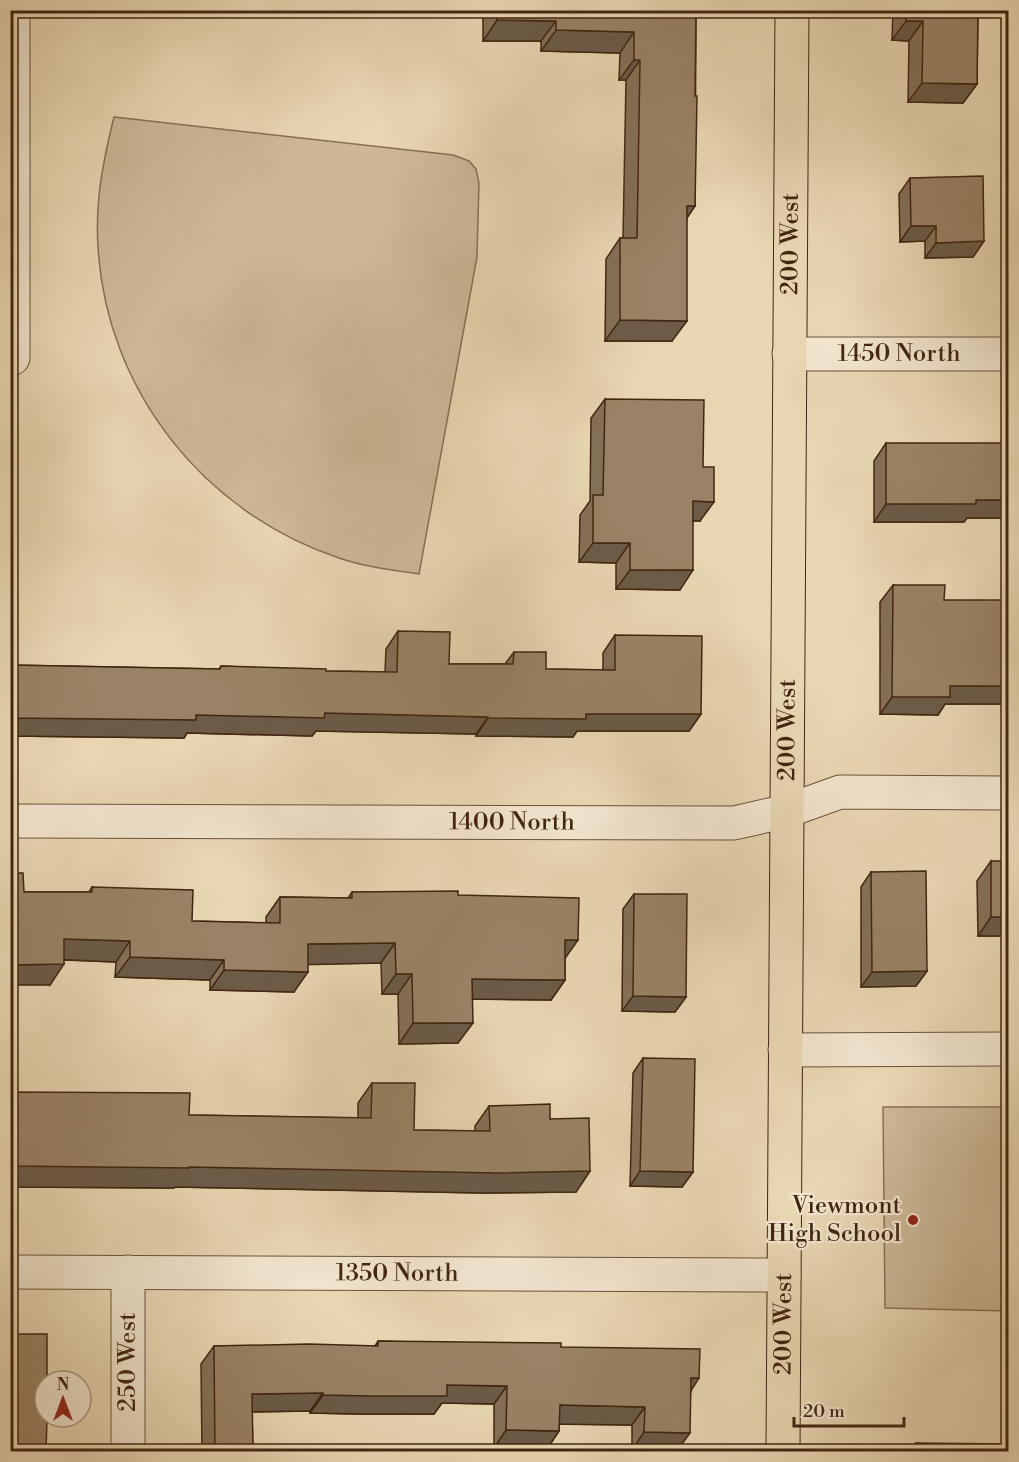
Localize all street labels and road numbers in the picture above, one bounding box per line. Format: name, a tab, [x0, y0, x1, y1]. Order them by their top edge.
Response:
street label: 200 West	[775, 192, 806, 295]
street label: 1450 North	[837, 339, 961, 369]
street label: 200 West	[772, 678, 803, 781]
street label: 1400 North	[449, 807, 575, 838]
street label: 1350 North	[335, 1258, 459, 1289]
street label: 200 West	[768, 1272, 799, 1375]
street label: 250 West	[113, 1312, 143, 1412]

